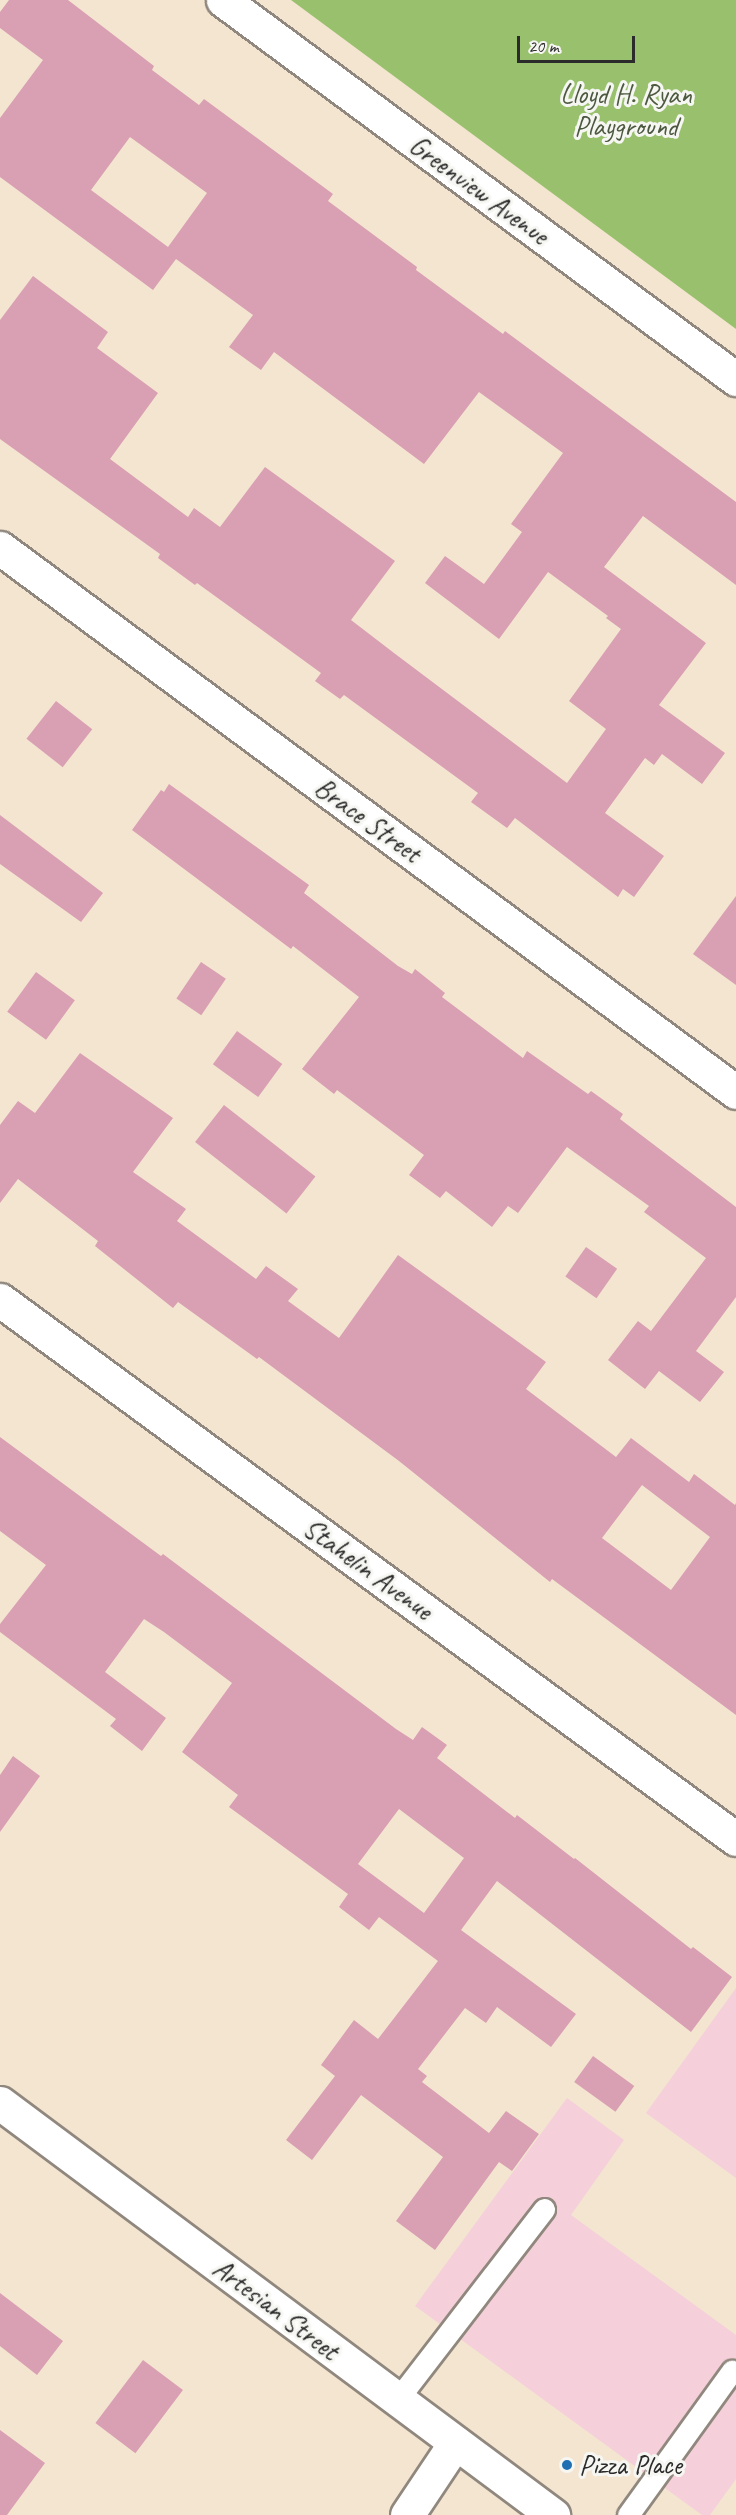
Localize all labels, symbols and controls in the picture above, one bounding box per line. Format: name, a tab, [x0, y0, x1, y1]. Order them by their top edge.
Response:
scale bar	[520, 24, 638, 62]
text: 20 m	[528, 35, 559, 57]
park label: Lloyd H. Ryan Playground	[560, 77, 692, 143]
street label: Greenview Avenue	[403, 128, 555, 252]
street label: Brace Street	[308, 770, 428, 870]
street label: Stahelin Avenue	[297, 1511, 439, 1627]
street label: Artesian Street	[206, 2251, 346, 2367]
place label: Pizza Place	[579, 2448, 682, 2482]
marker: Pizza Place	[560, 2458, 574, 2472]

